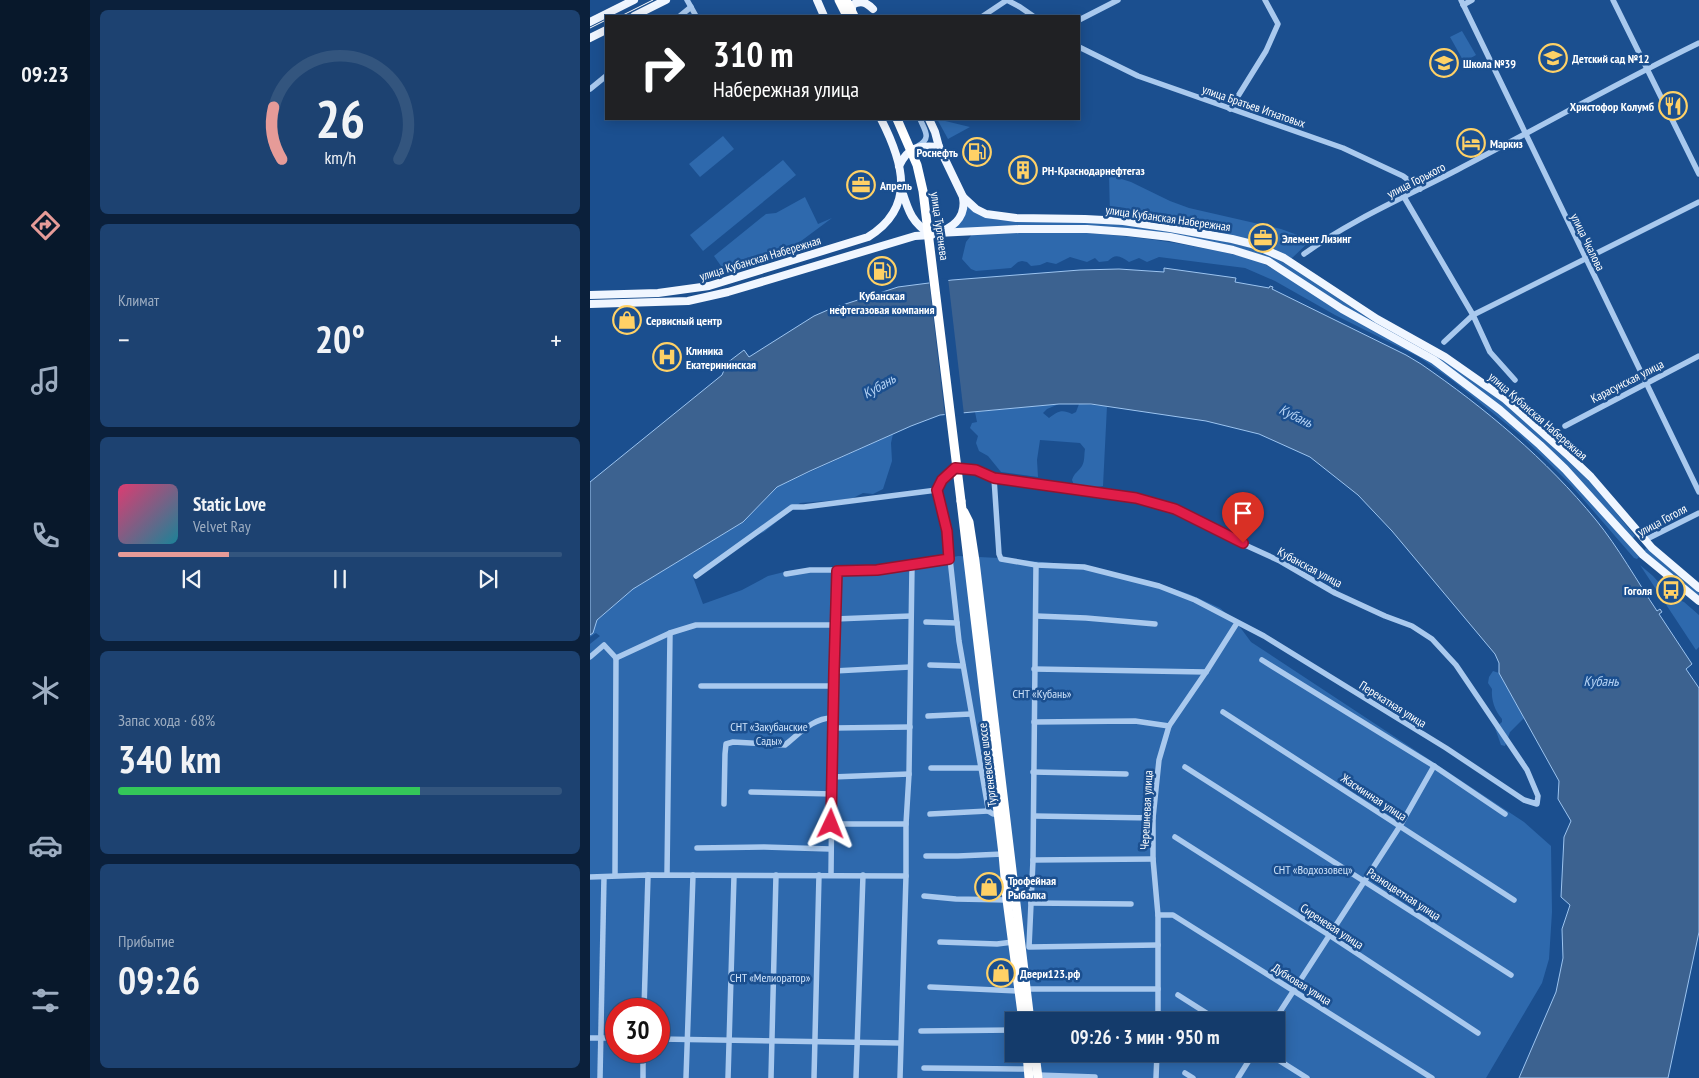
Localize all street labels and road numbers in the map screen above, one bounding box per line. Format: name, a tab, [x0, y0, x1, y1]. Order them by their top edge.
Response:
street label: улица Братьев Игнатовых	[1200, 81, 1308, 131]
street label: улица Горького	[1384, 159, 1448, 201]
street label: улица Тургенева	[928, 191, 952, 261]
street label: улица Кубанская Набережная	[1104, 202, 1232, 234]
street label: улица Чкалова	[1568, 211, 1608, 273]
street label: улица Кубанская Набережная	[697, 232, 823, 284]
street label: Карасунская улица	[1588, 356, 1666, 406]
street label: улица Кубанская Набережная	[1485, 369, 1591, 463]
street label: улица Гоголя	[1635, 501, 1690, 539]
street label: Кубанская улица	[1275, 544, 1345, 590]
street label: Перекатная улица	[1357, 677, 1430, 731]
street label: Тургеневское шоссе	[974, 722, 1000, 808]
street label: Черешневая улица	[1136, 770, 1156, 850]
street label: Жасминная улица	[1337, 770, 1410, 824]
street label: Разноцветная улица	[1364, 865, 1444, 924]
street label: Сиреневая улица	[1298, 900, 1367, 952]
street label: Дубковая улица	[1270, 960, 1335, 1008]

